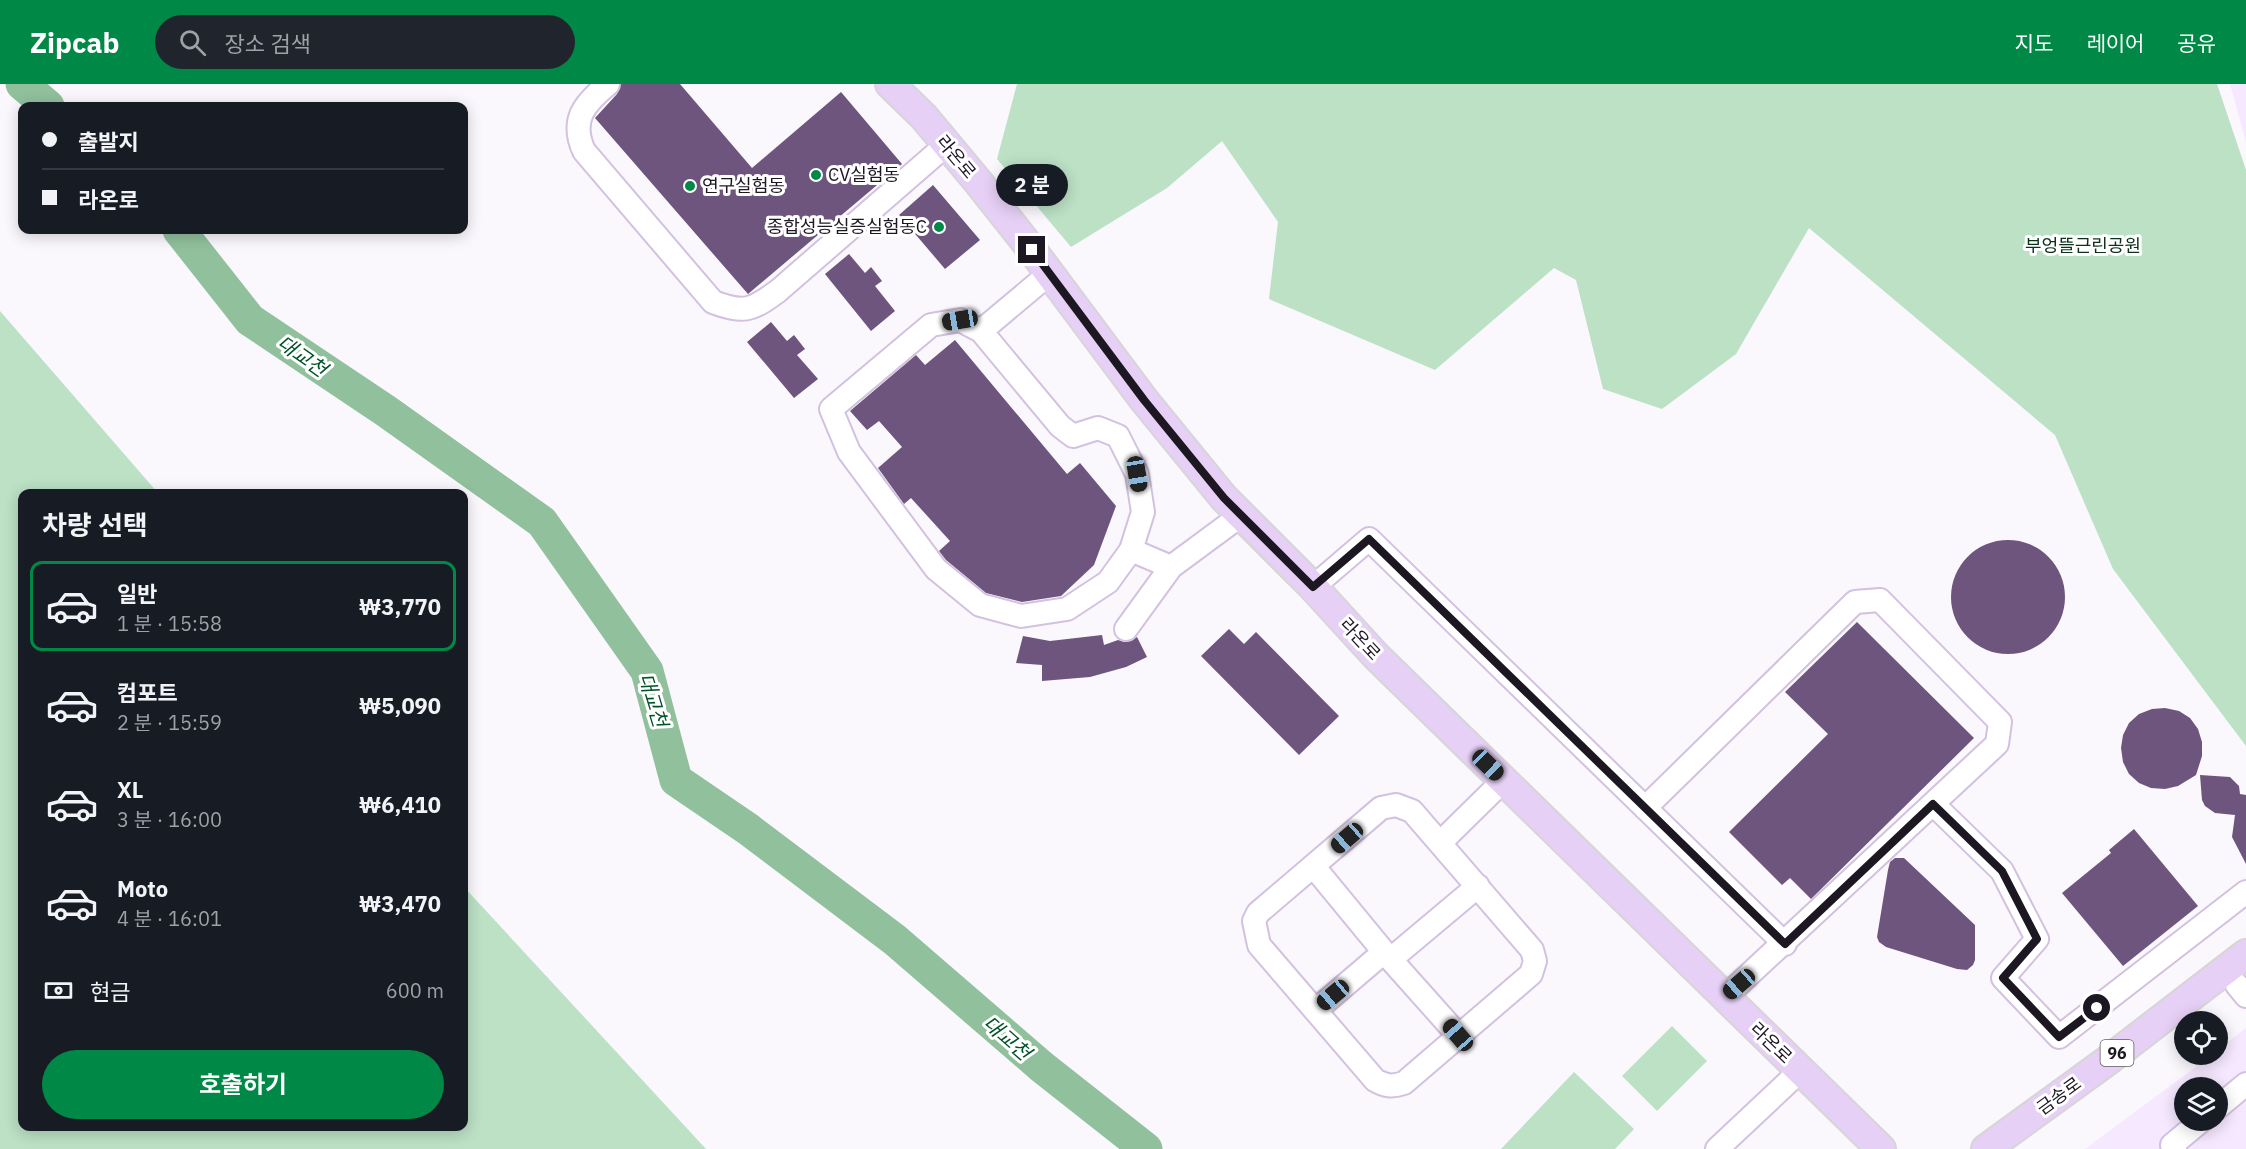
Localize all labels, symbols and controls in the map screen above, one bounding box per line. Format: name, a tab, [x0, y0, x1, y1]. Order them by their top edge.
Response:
search box	[155, 15, 575, 69]
text: Zipcab	[30, 24, 119, 61]
icon: search	[176, 26, 209, 59]
text: 장소 검색	[224, 29, 311, 58]
text: 지도	[2015, 29, 2053, 57]
text: 레이어	[2086, 29, 2144, 57]
text: 공유	[2177, 29, 2216, 57]
text: 출발지	[78, 127, 139, 156]
street label: 라온로	[932, 130, 981, 183]
place label: CV실험동	[828, 163, 900, 186]
callout: 2 분	[996, 163, 1068, 205]
marker: CV실험동	[809, 168, 823, 182]
text: 2 분	[1014, 171, 1050, 198]
place label: 연구실험동	[702, 174, 785, 197]
marker: 연구실험동	[683, 179, 697, 193]
text: 라온로	[78, 185, 139, 214]
place label: 종합성능실증실험동C	[767, 215, 927, 238]
marker: 종합성능실증실험동C	[932, 220, 946, 234]
park label: 부엉뜰근린공원	[2025, 234, 2141, 257]
route end	[1018, 236, 1045, 263]
car	[941, 308, 979, 332]
water label: 대교천	[272, 329, 335, 384]
car	[1125, 455, 1149, 493]
text: 차량 선택	[42, 507, 148, 542]
icon: car	[45, 579, 99, 633]
text: 일반	[117, 579, 157, 608]
text: ₩3,770	[359, 592, 441, 621]
text: 1 분 · 15:58	[117, 610, 222, 637]
street label: 라온로	[1335, 613, 1386, 665]
water label: 대교천	[632, 670, 675, 733]
icon: car	[45, 678, 99, 732]
text: 컴포트	[117, 678, 178, 707]
text: ₩5,090	[359, 691, 441, 720]
text: 2 분 · 15:59	[117, 709, 222, 736]
car	[1469, 746, 1507, 784]
text: XL	[117, 775, 143, 804]
icon: car	[45, 777, 99, 831]
text: ₩6,410	[359, 790, 441, 819]
text: 3 분 · 16:00	[117, 806, 222, 833]
car	[1328, 819, 1366, 857]
text: Moto	[117, 874, 168, 903]
icon: car	[45, 876, 99, 930]
text: ₩3,470	[359, 889, 441, 918]
text: 4 분 · 16:01	[117, 905, 222, 932]
car	[1720, 965, 1758, 1003]
icon: cash	[42, 974, 75, 1007]
text: 현금	[90, 977, 130, 1006]
text: 600 m	[386, 977, 444, 1004]
car	[1313, 977, 1353, 1013]
route start	[2083, 994, 2110, 1021]
water label: 대교천	[978, 1009, 1039, 1068]
map controls	[2174, 1011, 2228, 1131]
button: locate	[2174, 1011, 2228, 1065]
car	[1439, 1016, 1477, 1054]
street label: 라온로	[1745, 1017, 1797, 1068]
road number: 96	[2100, 1040, 2134, 1066]
button: 호출하기	[42, 1050, 444, 1119]
street label: 금송로	[2032, 1072, 2086, 1120]
button: layers	[2174, 1077, 2228, 1131]

